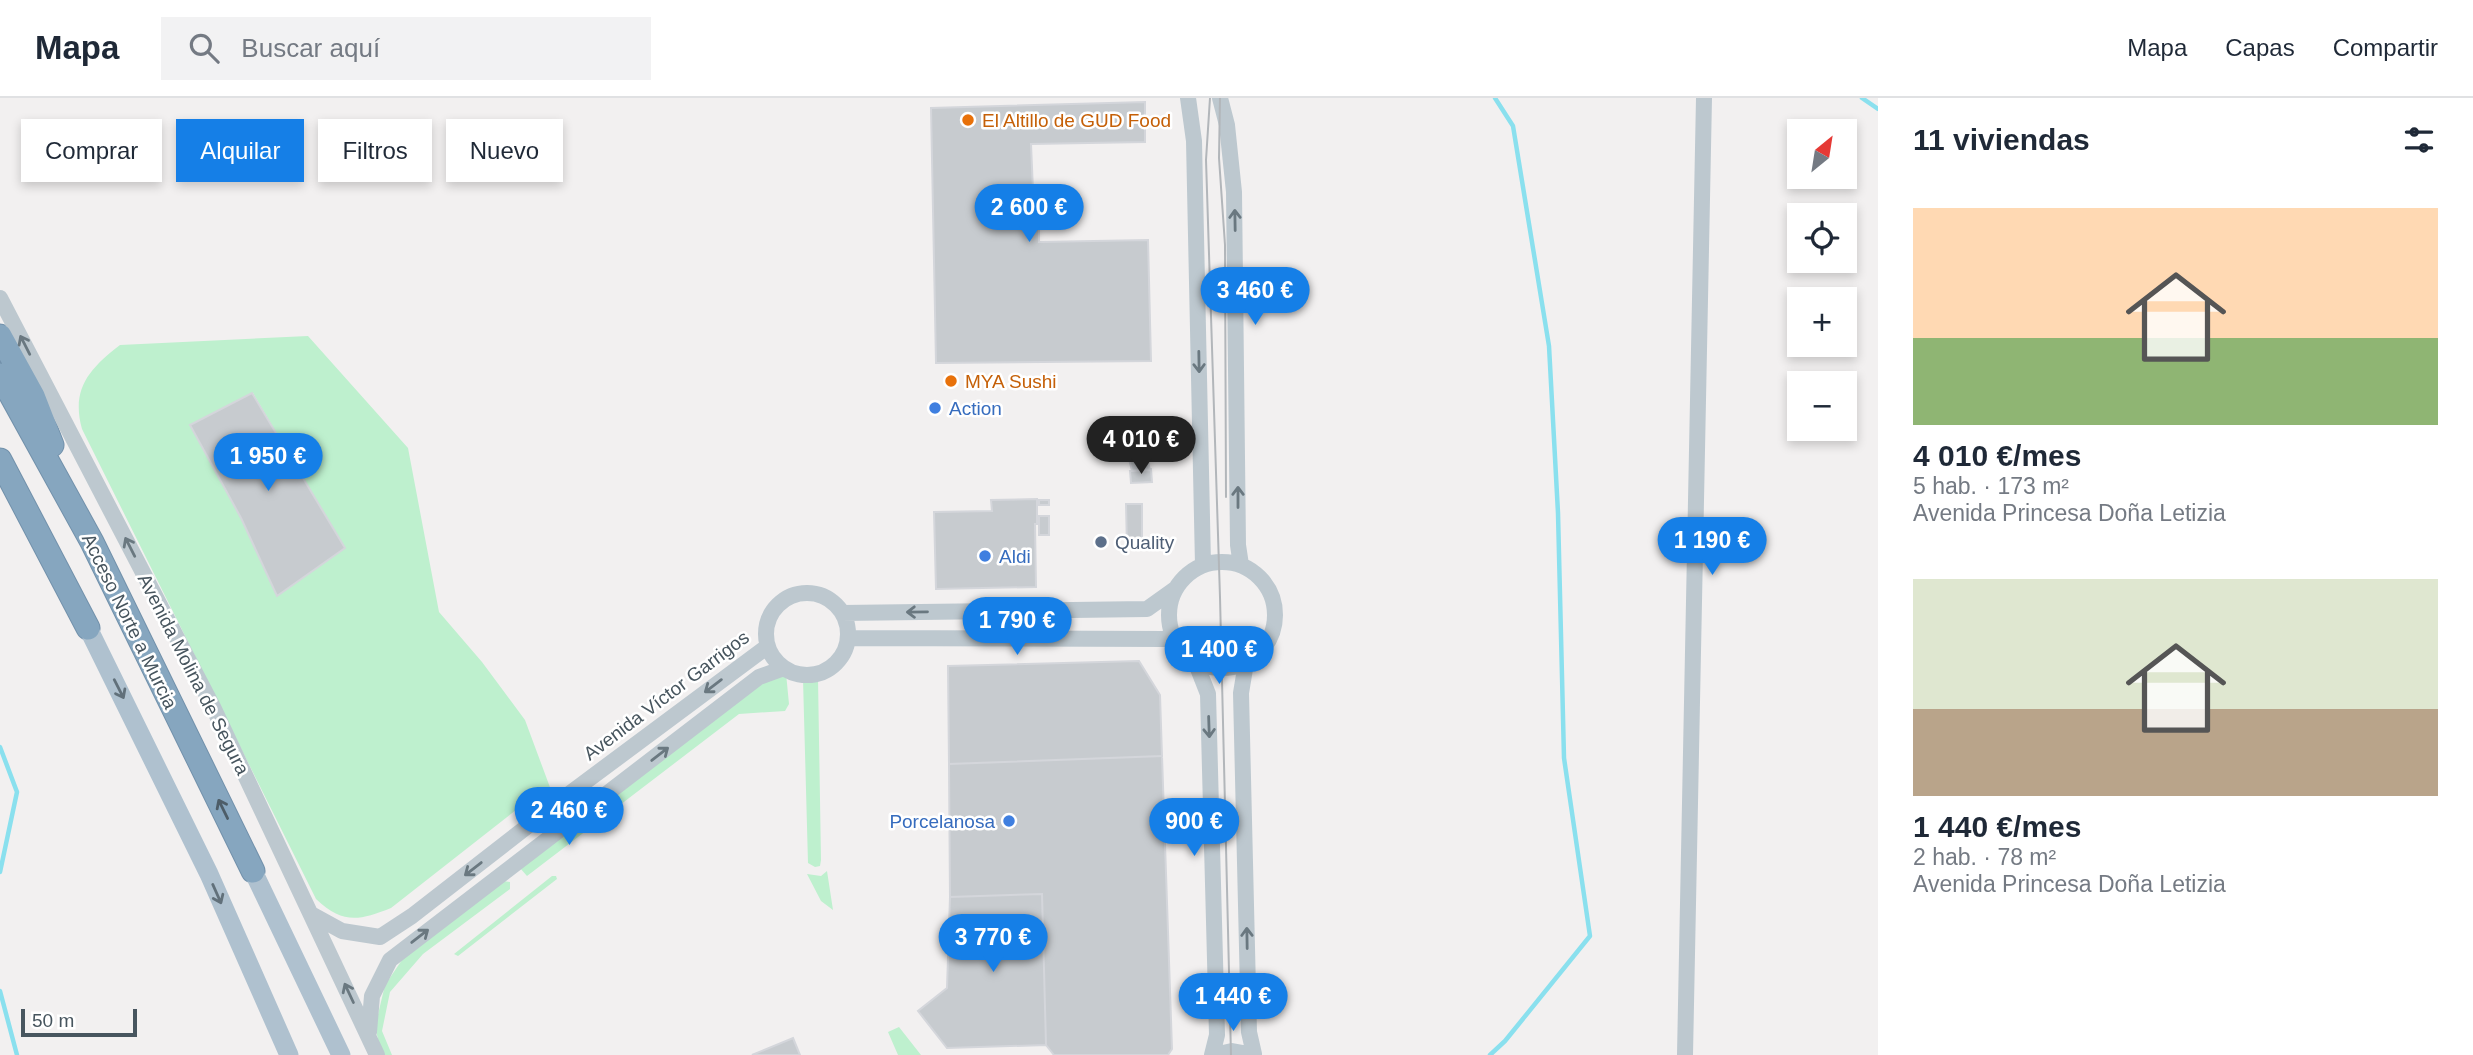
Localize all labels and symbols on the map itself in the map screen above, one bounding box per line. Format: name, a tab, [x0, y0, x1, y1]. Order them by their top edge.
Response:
place label: El Altillo de GUD Food	[982, 110, 1171, 131]
marker: El Altillo de GUD Food	[960, 112, 976, 128]
north arrow	[1787, 119, 1857, 189]
pin: 2 600 €	[964, 184, 1094, 244]
one-way arrow	[1228, 209, 1242, 232]
pin: 3 460 €	[1190, 268, 1320, 327]
one-way arrow	[18, 335, 32, 355]
one-way arrow	[1193, 350, 1206, 373]
place label: MYA Sushi	[965, 371, 1057, 392]
marker: MYA Sushi	[943, 373, 959, 389]
place label: Action	[949, 398, 1002, 419]
marker: Action	[927, 400, 943, 416]
pin: 4 010 €	[1076, 416, 1206, 476]
pin: 1 950 €	[203, 434, 333, 493]
one-way arrow	[1231, 486, 1245, 509]
pin: 1 190 €	[1647, 518, 1777, 577]
street label: Acceso Norte a Murcia	[78, 530, 181, 713]
place label: Quality	[1115, 532, 1175, 553]
marker: Quality	[1093, 534, 1109, 550]
one-way arrow	[122, 537, 136, 558]
place label: Aldi	[999, 546, 1031, 567]
marker: Aldi	[977, 548, 993, 564]
street label: Avenida Molina de Segura	[134, 570, 254, 779]
pin: 1 790 €	[952, 598, 1082, 657]
one-way arrow	[906, 605, 929, 619]
street label: Avenida Víctor Garrigos	[580, 626, 753, 764]
pin: 1 400 €	[1154, 626, 1284, 686]
one-way arrow	[113, 678, 127, 699]
one-way arrow	[704, 679, 723, 694]
one-way arrow	[1202, 715, 1215, 738]
one-way arrow	[650, 746, 668, 761]
pin: 2 460 €	[504, 788, 634, 847]
pin: 900 €	[1145, 798, 1243, 858]
one-way arrow	[216, 799, 229, 820]
place label: Porcelanosa	[889, 811, 995, 832]
marker: Porcelanosa	[1001, 813, 1017, 829]
one-way arrow	[465, 861, 483, 876]
one-way arrow	[212, 883, 225, 904]
pin: 3 770 €	[928, 914, 1058, 974]
one-way arrow	[1240, 926, 1254, 949]
one-way arrow	[410, 929, 429, 944]
pin: 1 440 €	[1168, 974, 1298, 1033]
one-way arrow	[341, 983, 355, 1004]
scale bar	[21, 1006, 136, 1038]

